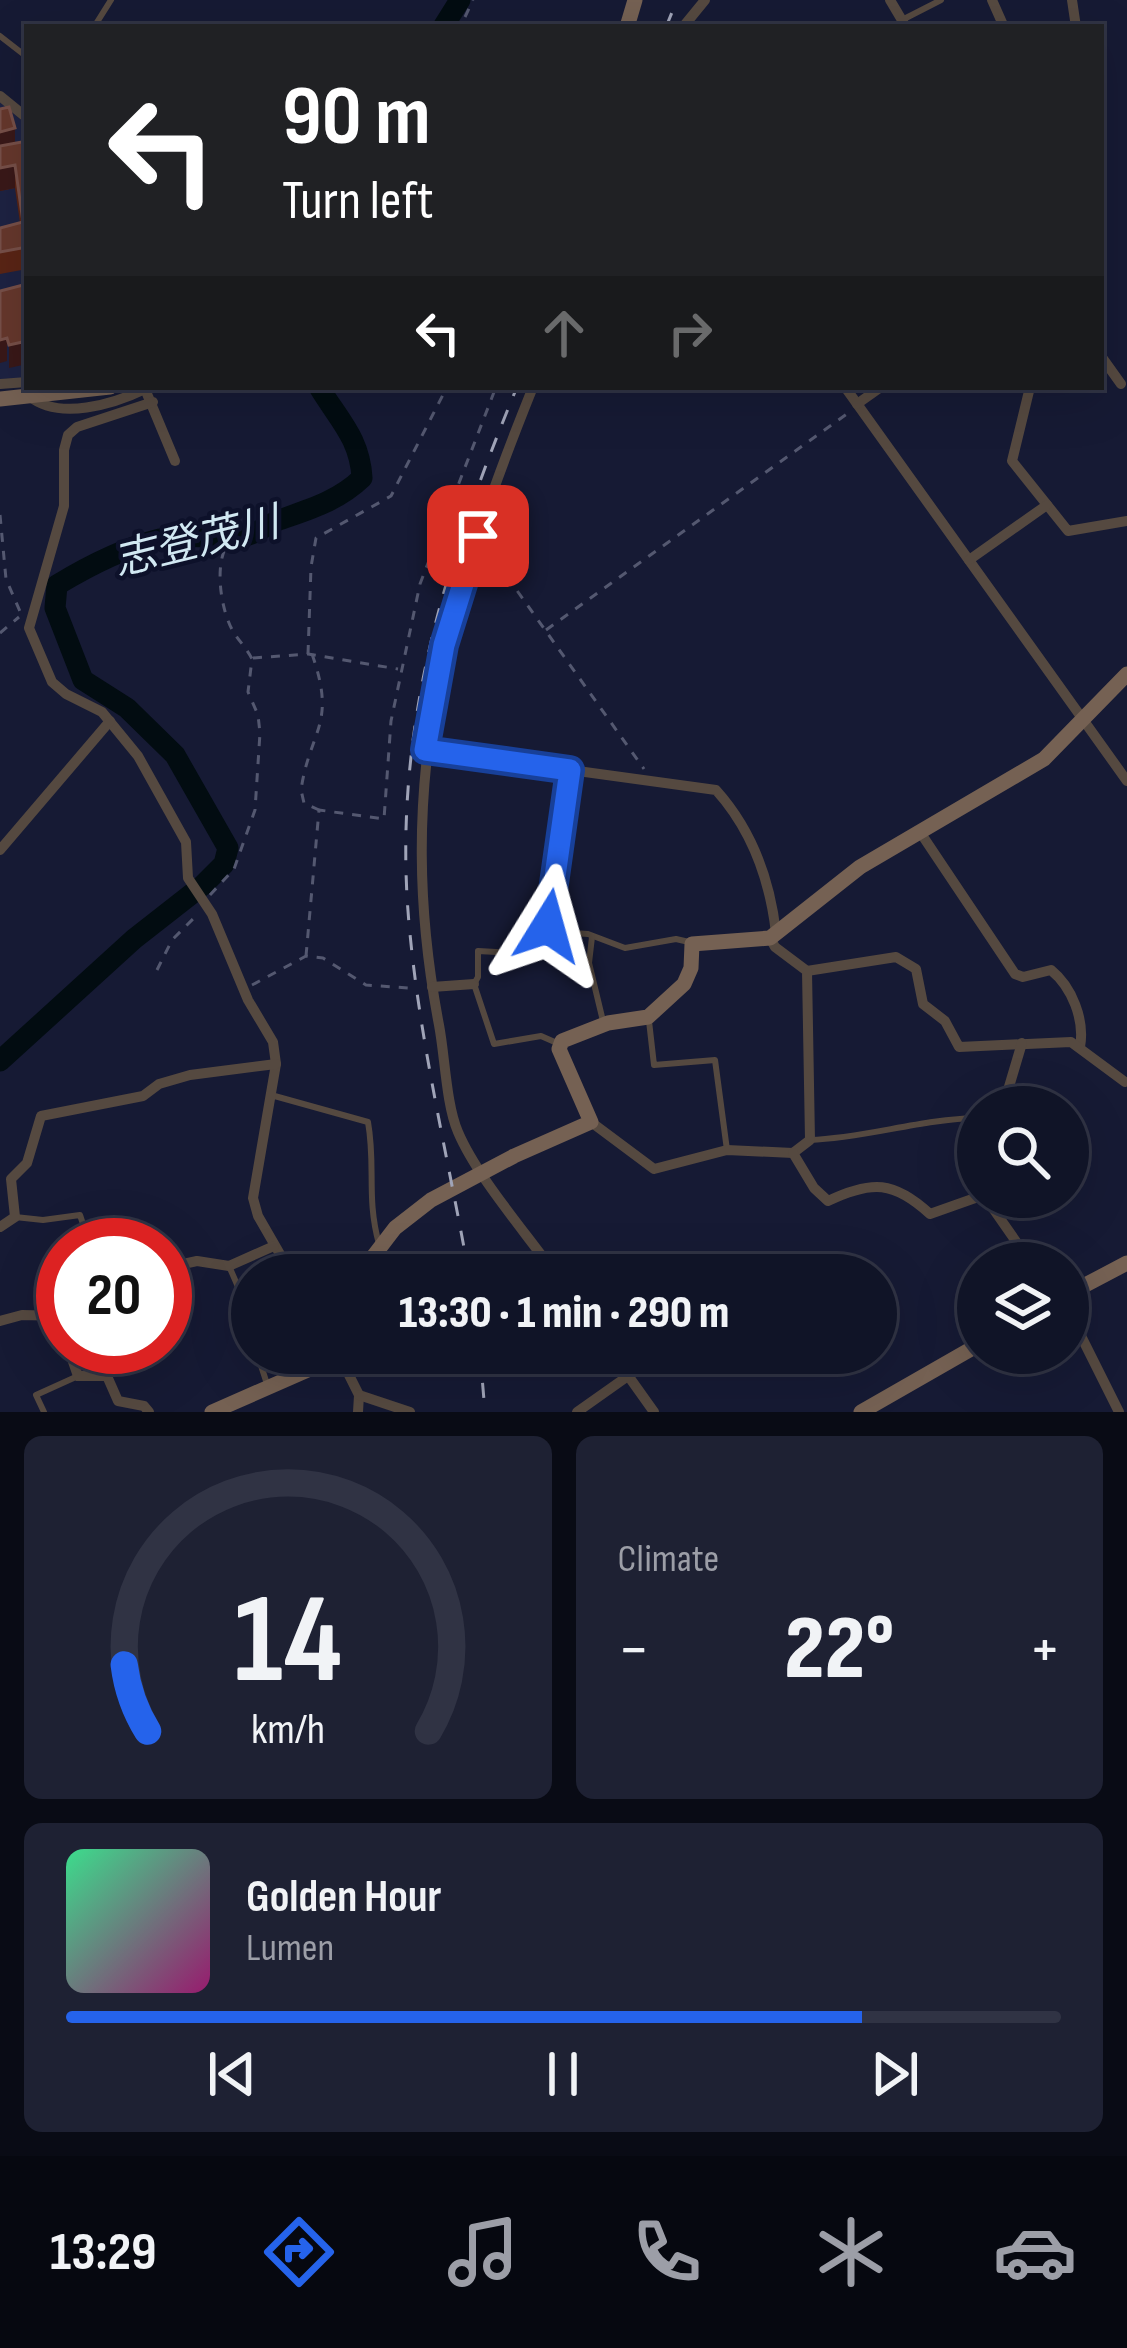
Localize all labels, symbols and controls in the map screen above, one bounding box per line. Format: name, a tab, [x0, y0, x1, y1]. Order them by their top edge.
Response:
text: 90 m	[282, 67, 431, 168]
icon: left	[84, 72, 240, 228]
text: Turn left	[282, 169, 434, 234]
icon: left	[405, 300, 471, 366]
icon: ahead	[531, 300, 597, 366]
icon: right	[657, 300, 723, 366]
pin	[427, 485, 529, 587]
water label: 志登茂川	[109, 496, 288, 587]
icon: arrive	[445, 503, 511, 569]
position arrow	[485, 863, 611, 989]
map controls	[957, 1086, 1089, 1374]
button: search	[957, 1086, 1089, 1218]
speed limit sign: 20	[36, 1218, 192, 1374]
button: layers	[957, 1242, 1089, 1374]
text: 13:30 · 1 min · 290 m	[399, 1286, 729, 1341]
text: Climate	[618, 1536, 719, 1583]
text: 14	[234, 1568, 342, 1717]
text: 22°	[784, 1596, 894, 1704]
text: −	[618, 1611, 650, 1690]
text: +	[1029, 1611, 1061, 1690]
text: km/h	[251, 1703, 325, 1755]
text: Golden Hour	[246, 1870, 441, 1925]
text: Lumen	[246, 1925, 334, 1972]
icon: previous	[199, 2041, 265, 2107]
icon: pause	[530, 2041, 596, 2107]
icon: next	[862, 2041, 928, 2107]
icon: directions	[257, 2210, 341, 2294]
icon: music	[441, 2210, 525, 2294]
icon: phone	[625, 2210, 709, 2294]
icon: climate	[809, 2210, 893, 2294]
icon: car	[993, 2210, 1077, 2294]
text: 13:29	[50, 2220, 157, 2285]

